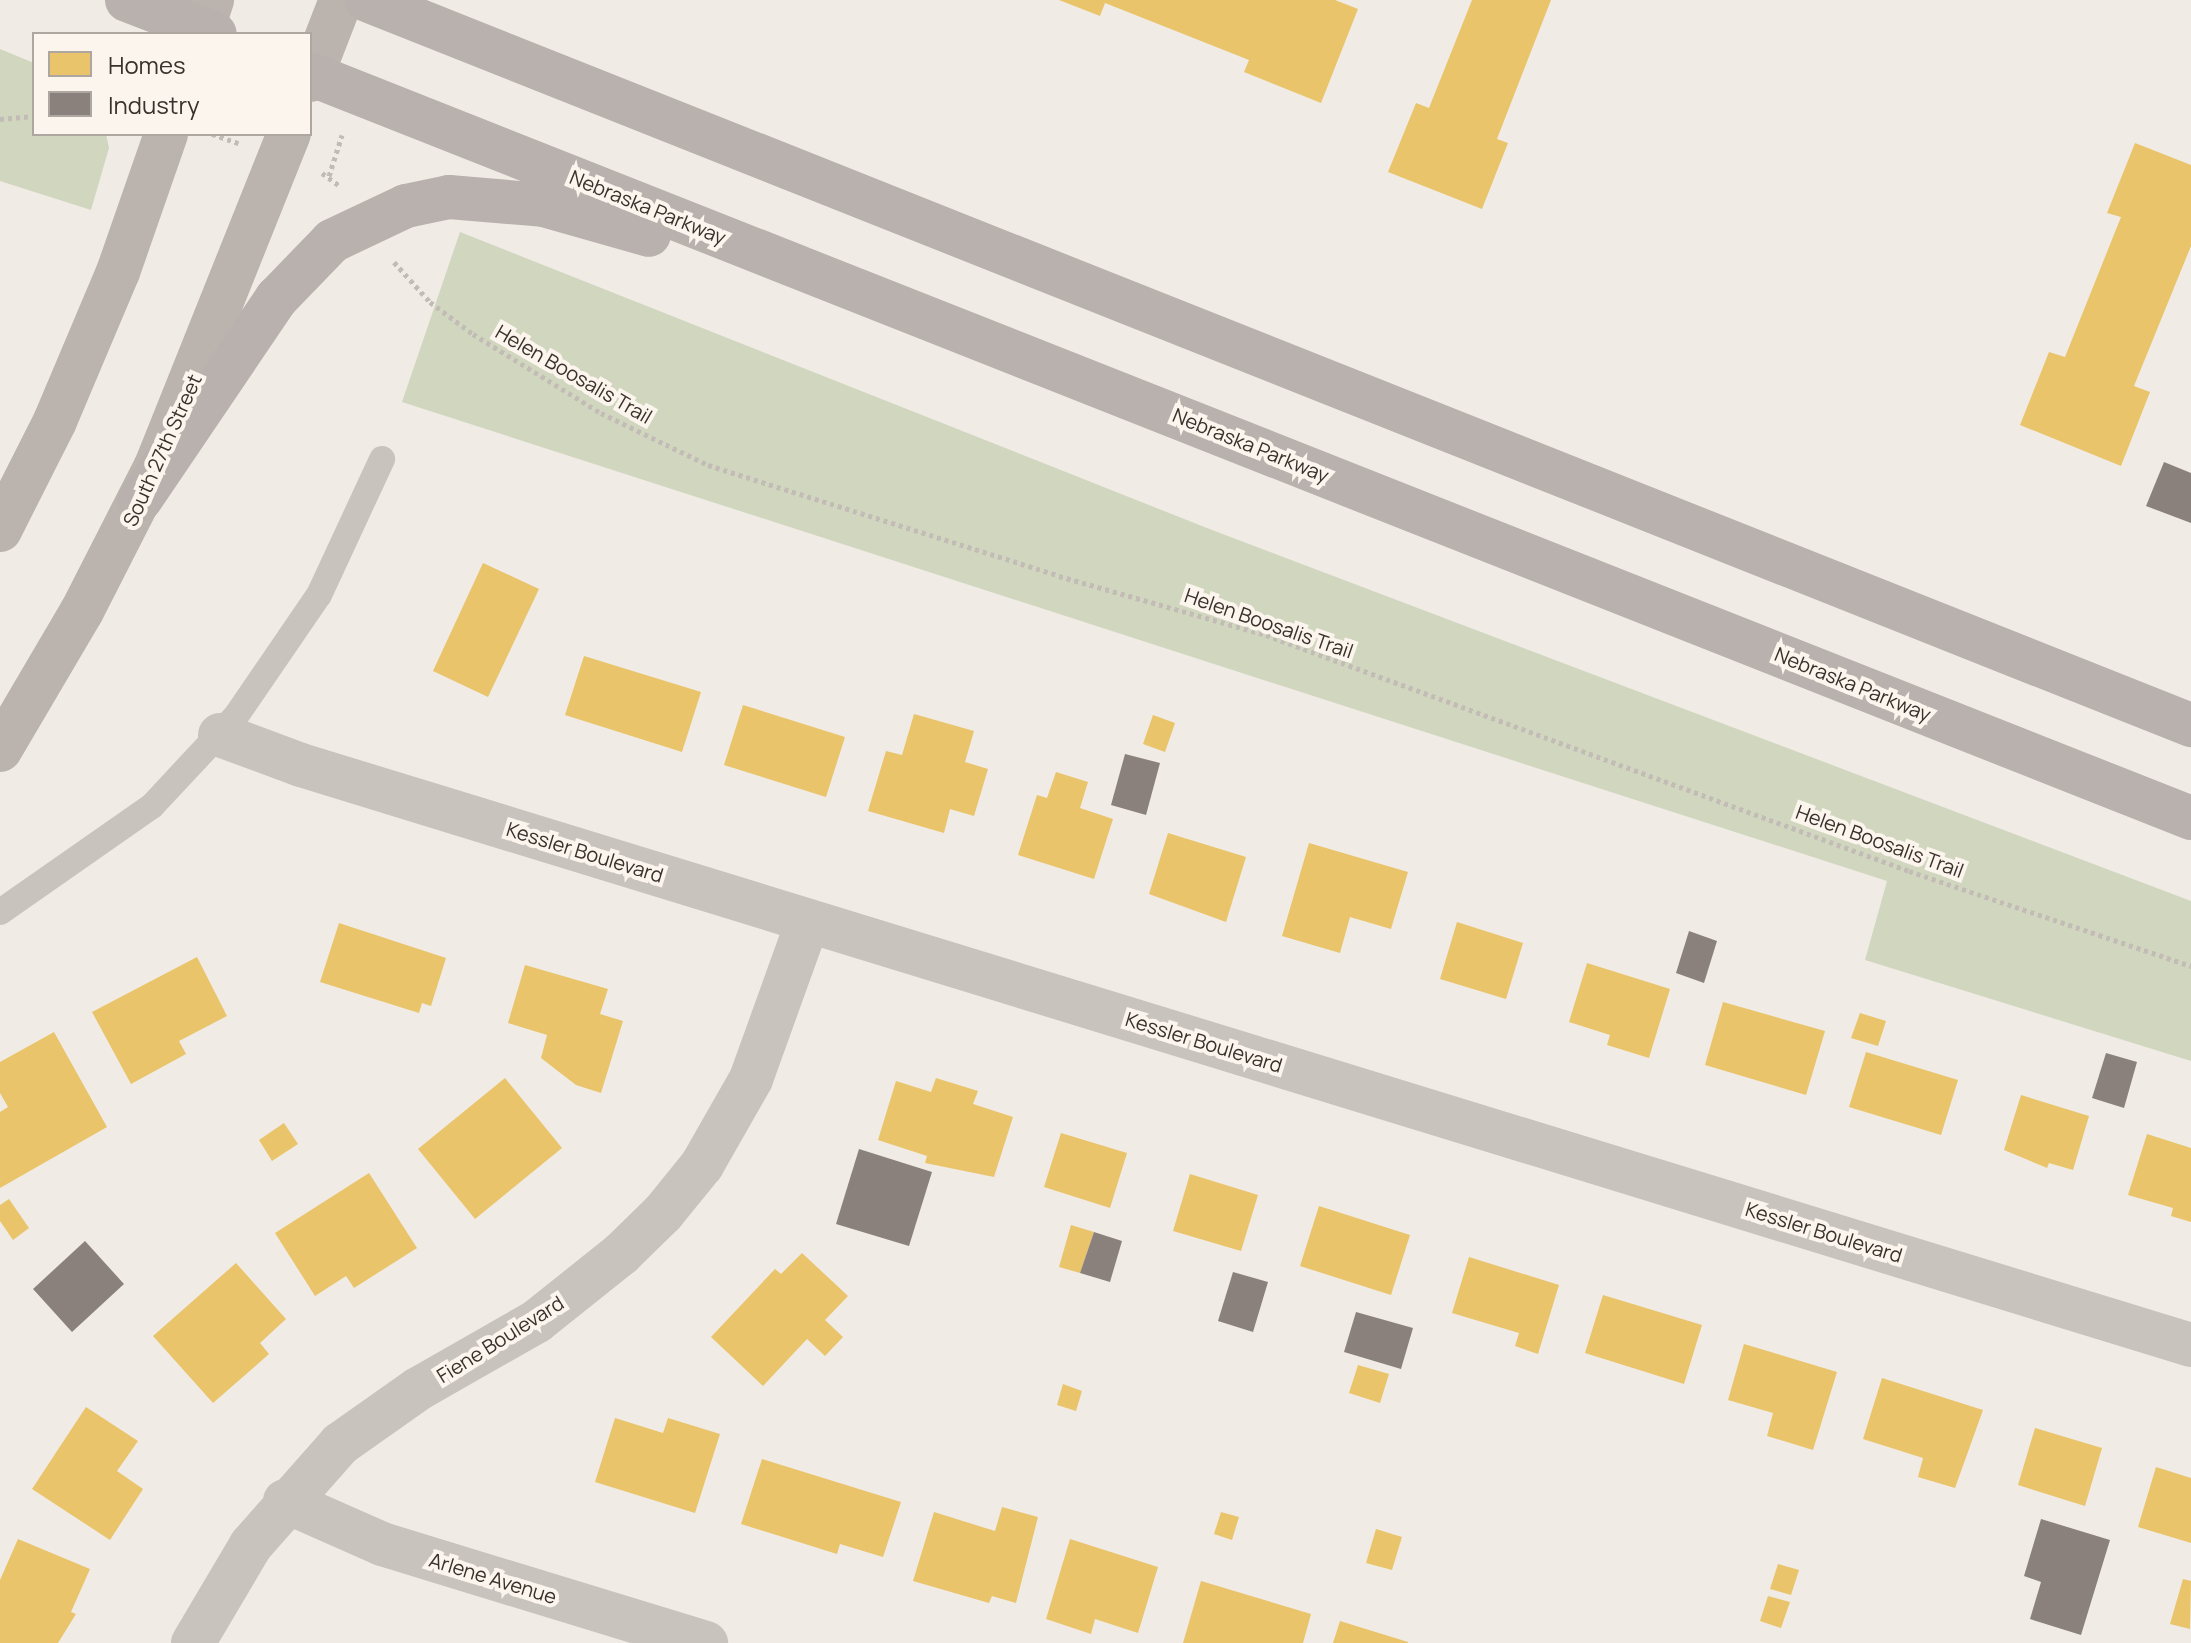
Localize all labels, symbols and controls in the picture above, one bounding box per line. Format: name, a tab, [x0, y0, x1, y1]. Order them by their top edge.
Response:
legend	[32, 32, 312, 136]
text: Homes	[108, 48, 186, 81]
text: Industry	[108, 88, 200, 121]
street label: Nebraska Parkway	[566, 165, 730, 249]
street label: Helen Boosalis Trail	[491, 319, 657, 429]
street label: South 27th Street	[118, 370, 206, 530]
street label: Nebraska Parkway	[1169, 403, 1333, 487]
street label: Helen Boosalis Trail	[1182, 583, 1356, 663]
street label: Nebraska Parkway	[1771, 642, 1935, 726]
street label: Helen Boosalis Trail	[1793, 799, 1967, 883]
street label: Kessler Boulevard	[504, 817, 666, 887]
street label: Kessler Boulevard	[1123, 1007, 1285, 1077]
street label: Kessler Boulevard	[1743, 1197, 1905, 1267]
street label: Fiene Boulevard	[432, 1290, 568, 1388]
street label: Arlene Avenue	[426, 1547, 560, 1609]

